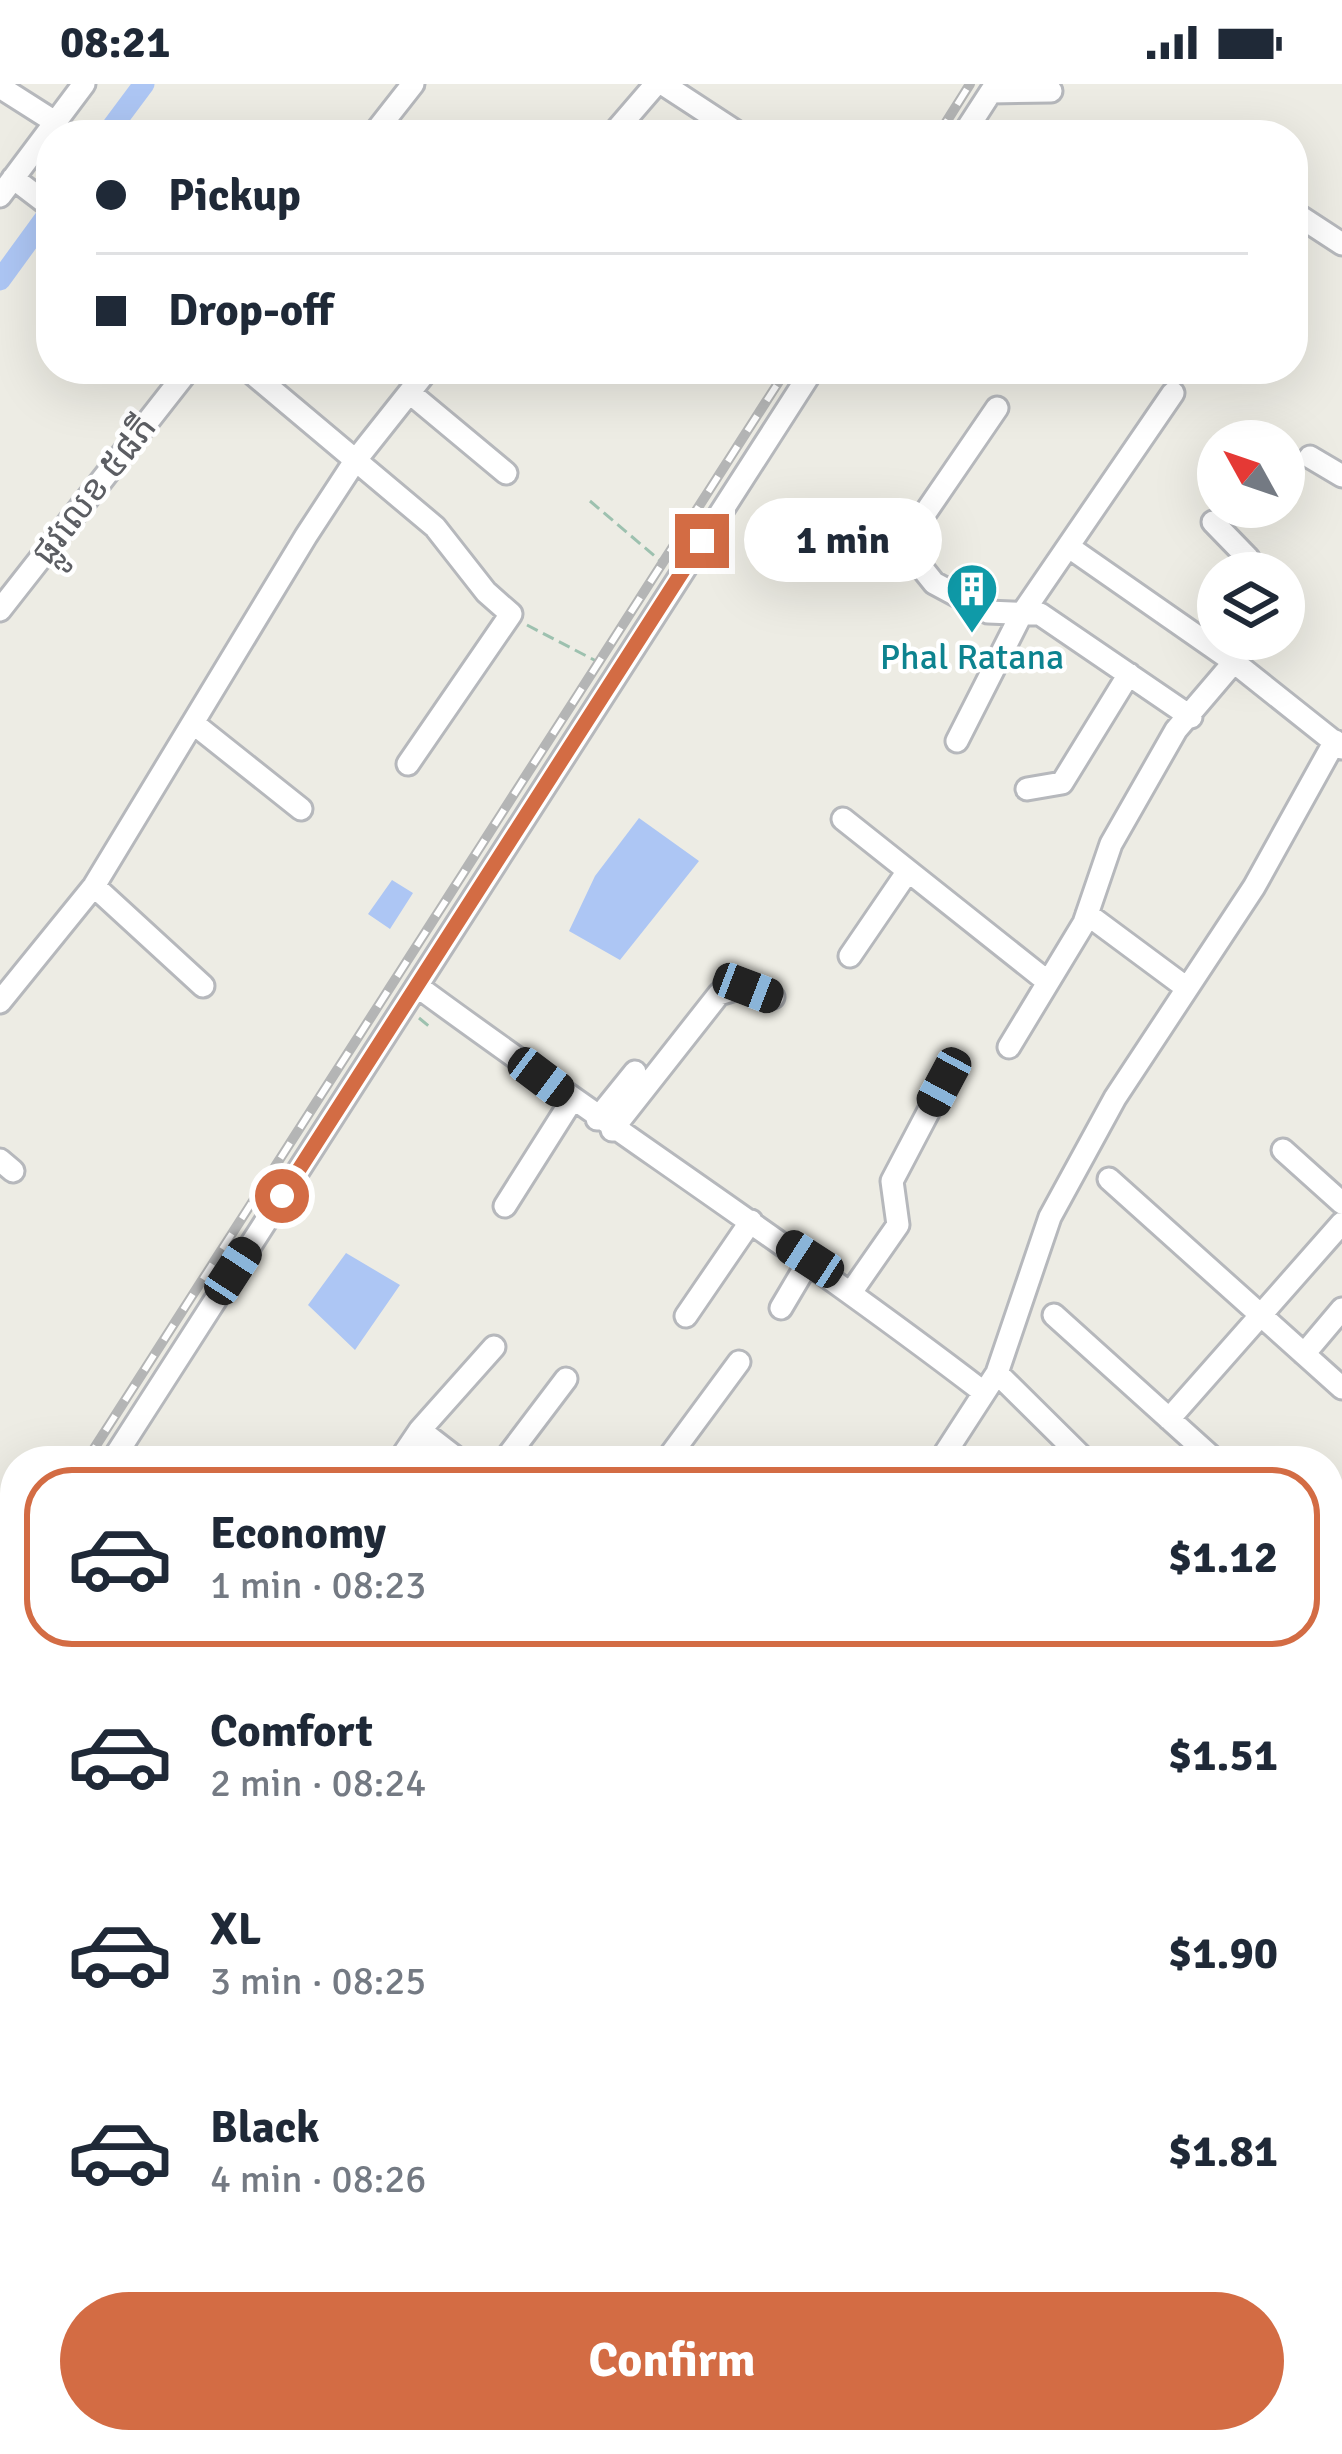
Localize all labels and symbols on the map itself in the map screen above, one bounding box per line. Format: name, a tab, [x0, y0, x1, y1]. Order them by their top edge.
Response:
street label: ផ្លូវលេខ ៥៨ភី	[22, 406, 173, 579]
north arrow	[1197, 420, 1305, 528]
callout: 1 min	[744, 499, 942, 583]
route end	[675, 514, 729, 568]
building icon: Phal Ratana	[944, 561, 1000, 635]
place label: Phal Ratana	[880, 635, 1064, 680]
car	[708, 958, 788, 1018]
car	[501, 1041, 581, 1113]
car	[911, 1042, 977, 1122]
route start	[255, 1169, 309, 1223]
car	[770, 1224, 850, 1294]
car	[198, 1231, 268, 1311]

